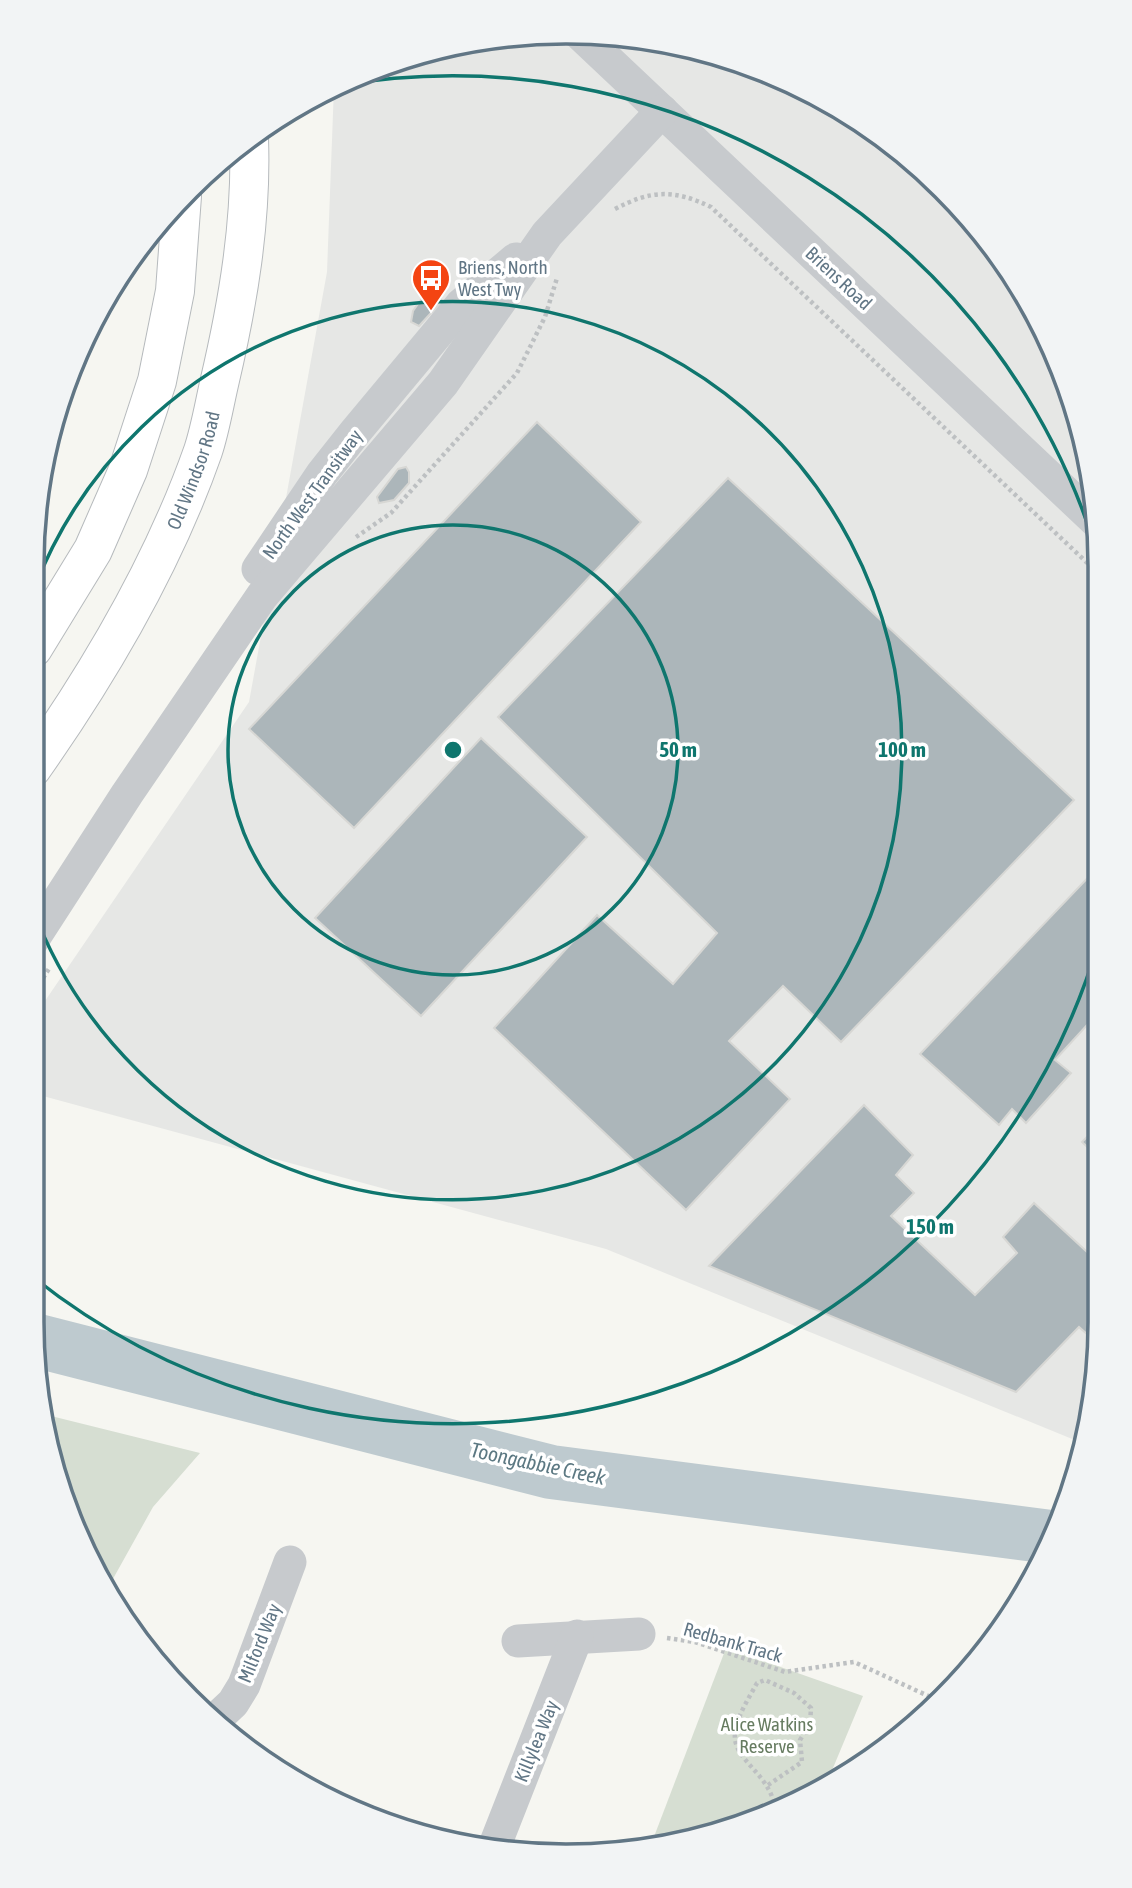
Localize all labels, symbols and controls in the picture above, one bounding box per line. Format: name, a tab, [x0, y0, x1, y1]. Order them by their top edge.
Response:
street label: Briens Road	[801, 242, 877, 314]
place label: Briens, North West Twy	[458, 256, 548, 300]
bus stop icon: Briens, North West Twy	[410, 257, 452, 312]
street label: Old Windsor Road	[162, 409, 224, 533]
street label: North West Transitway	[258, 425, 366, 563]
text: 50 m	[659, 737, 697, 761]
text: 100 m	[878, 737, 926, 761]
centre of rings	[441, 738, 465, 762]
text: 150 m	[906, 1214, 954, 1238]
water label: Toongabbie Creek	[469, 1437, 609, 1489]
street label: Milford Way	[233, 1600, 285, 1686]
street label: Redbank Track	[681, 1617, 786, 1667]
street label: Killylea Way	[510, 1697, 562, 1785]
park label: Alice Watkins Reserve	[721, 1713, 814, 1757]

